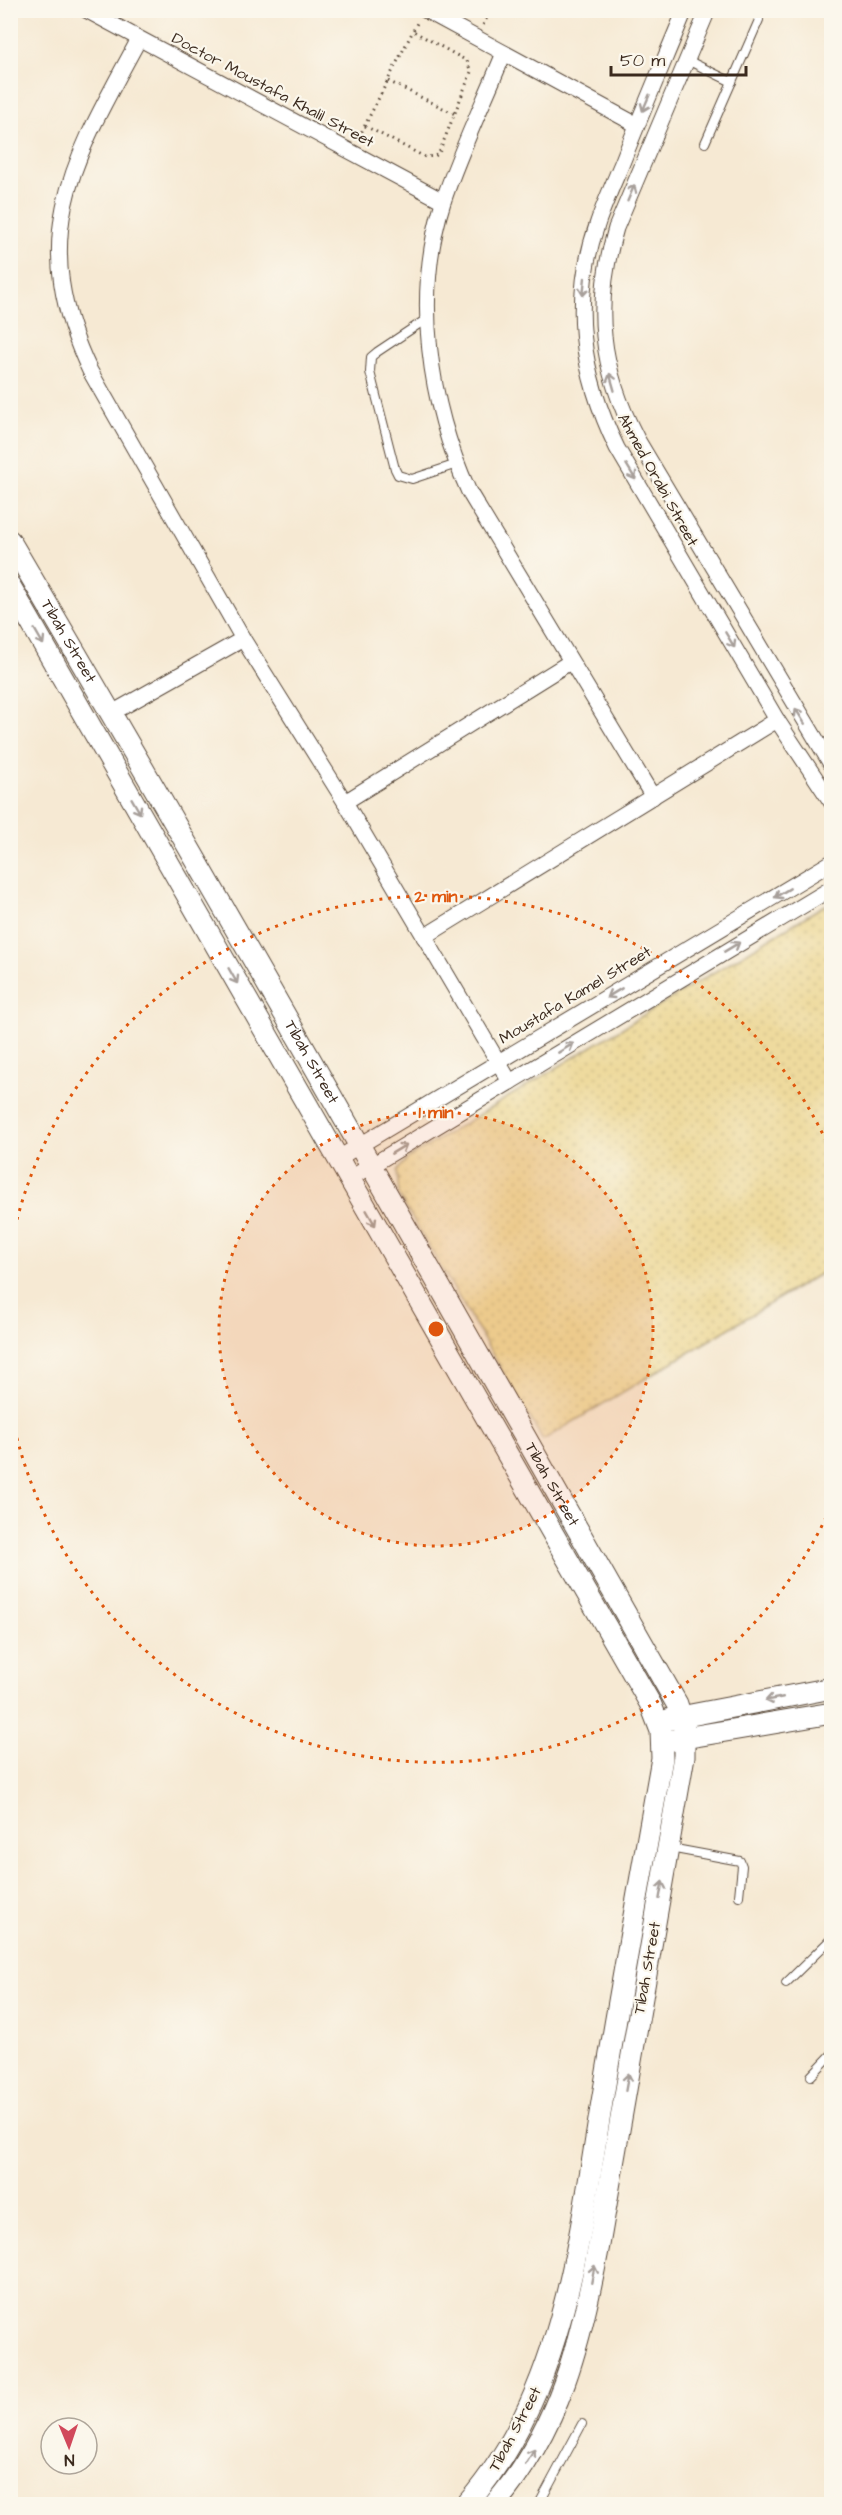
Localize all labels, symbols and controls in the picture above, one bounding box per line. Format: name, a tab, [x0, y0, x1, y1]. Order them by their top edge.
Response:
street label: Doctor Moustafa Khalil Street	[168, 27, 379, 153]
scale bar	[611, 39, 746, 77]
text: 50 m	[620, 48, 665, 73]
one-way arrow	[640, 93, 651, 112]
one-way arrow	[626, 184, 637, 203]
one-way arrow	[578, 277, 589, 296]
one-way arrow	[606, 373, 617, 392]
street label: Ahmed Orabi Street	[612, 410, 704, 551]
one-way arrow	[625, 463, 637, 480]
street label: Tibah Street	[36, 595, 102, 687]
one-way arrow	[34, 628, 46, 645]
one-way arrow	[724, 631, 736, 648]
one-way arrow	[794, 708, 806, 725]
one-way arrow	[130, 797, 142, 814]
text: 2 min	[413, 884, 458, 909]
one-way arrow	[774, 887, 791, 899]
street label: Moustafa Kamel Street	[495, 940, 656, 1049]
one-way arrow	[723, 940, 740, 952]
one-way arrow	[227, 967, 239, 984]
one-way arrow	[606, 987, 623, 999]
street label: Tibah Street	[279, 1016, 345, 1108]
one-way arrow	[557, 1042, 574, 1054]
text: 1 min	[418, 1100, 454, 1125]
one-way arrow	[390, 1142, 407, 1154]
one-way arrow	[365, 1209, 377, 1226]
centre of rings	[426, 1319, 446, 1339]
street label: Tibah Street	[520, 1438, 585, 1531]
one-way arrow	[765, 1694, 784, 1705]
one-way arrow	[656, 1881, 667, 1900]
street label: Tibah Street	[628, 1920, 666, 2016]
one-way arrow	[622, 2073, 633, 2092]
one-way arrow	[588, 2265, 599, 2285]
street label: Tibah Street	[483, 2382, 547, 2475]
north arrow	[39, 2416, 99, 2476]
text: N	[64, 2449, 75, 2471]
one-way arrow	[524, 2449, 536, 2466]

